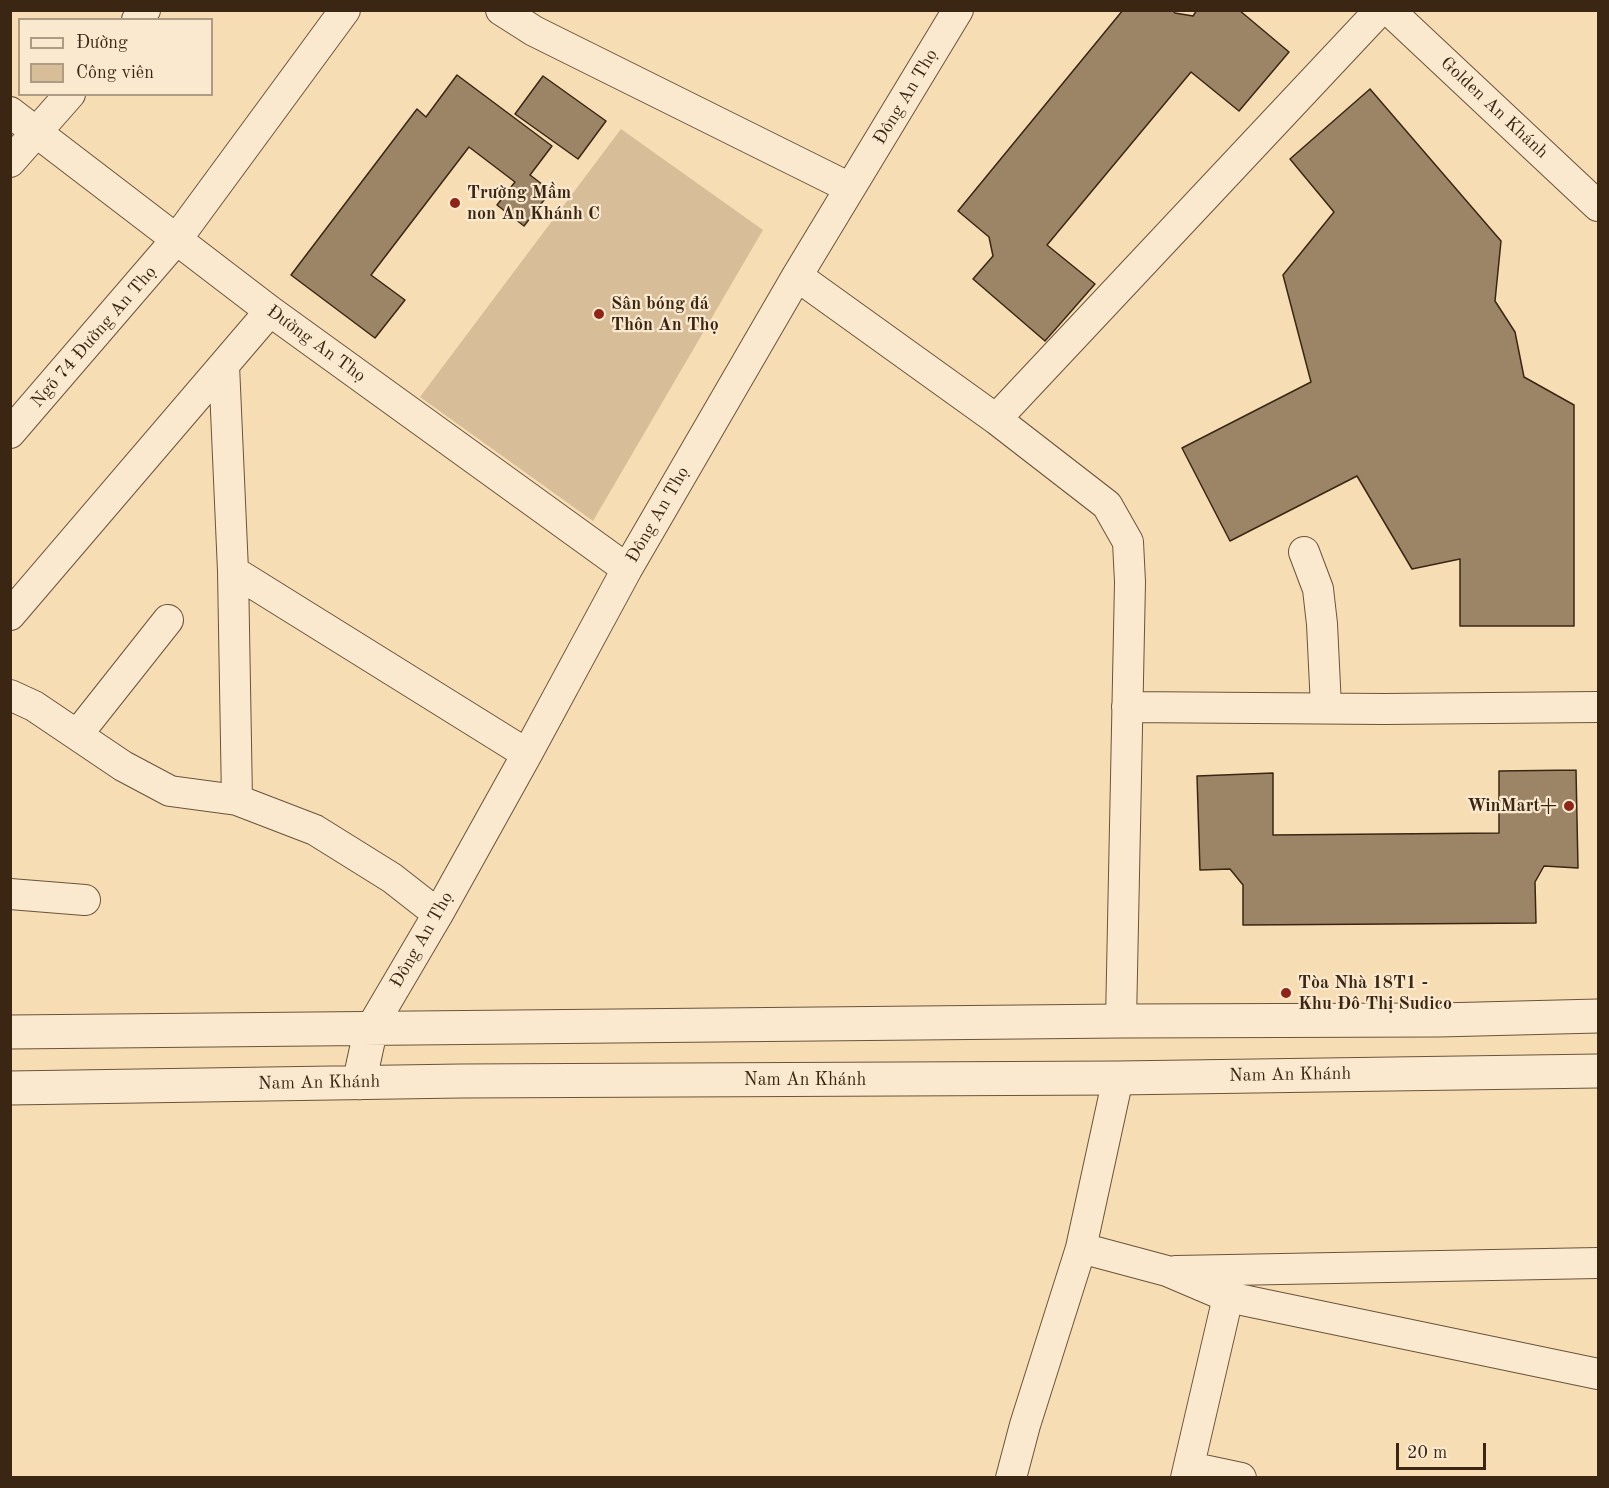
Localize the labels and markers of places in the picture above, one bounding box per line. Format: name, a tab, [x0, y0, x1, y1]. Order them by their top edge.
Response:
place label: Trường Mầm non An Khánh C	[467, 182, 600, 224]
marker: Trường Mầm non An Khánh C	[448, 196, 462, 210]
place label: Sân bóng đá Thôn An Thọ	[611, 293, 719, 336]
marker: Sân bóng đá Thôn An Thọ	[592, 307, 606, 321]
place label: WinMart+	[1467, 795, 1557, 817]
marker: WinMart+	[1562, 799, 1576, 813]
place label: Tòa Nhà 18T1 - Khu Đô Thị Sudico	[1298, 972, 1452, 1014]
marker: Tòa Nhà 18T1 - Khu Đô Thị Sudico	[1279, 986, 1293, 1000]

